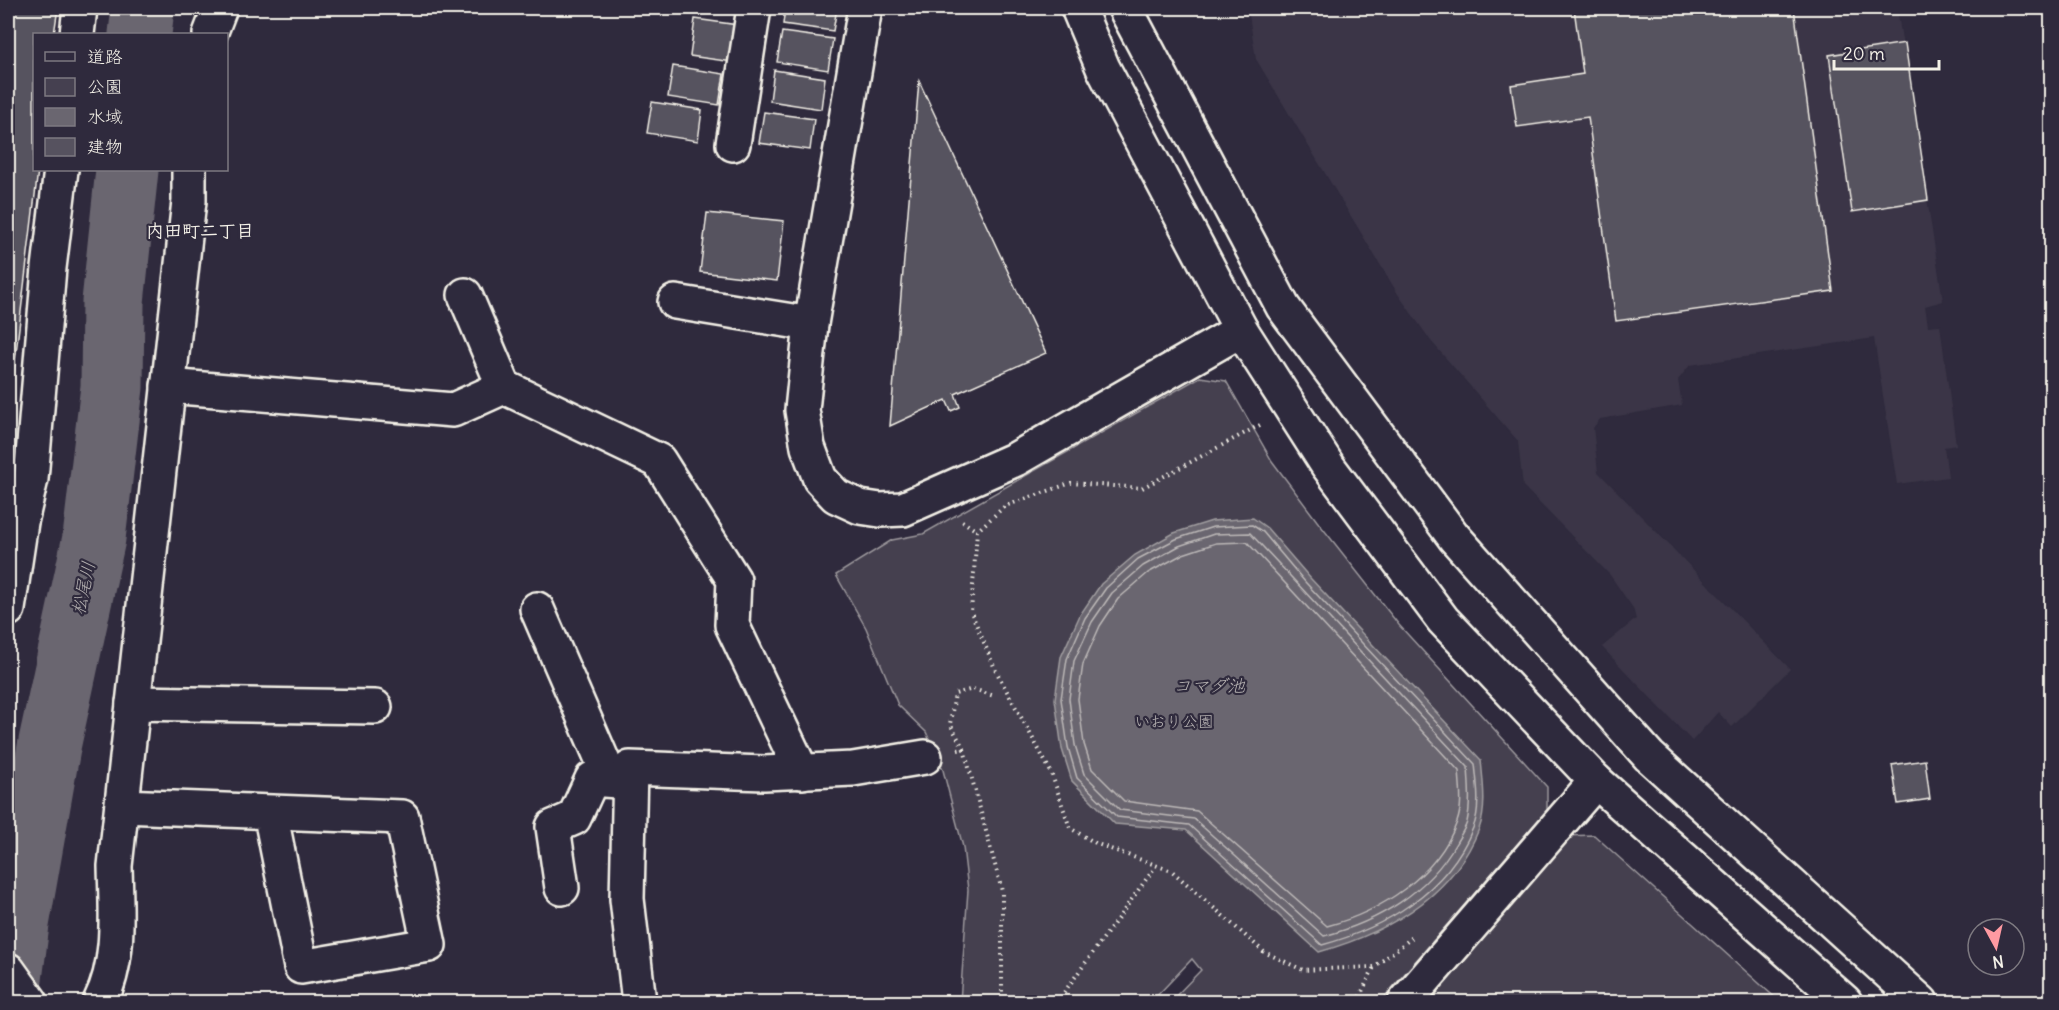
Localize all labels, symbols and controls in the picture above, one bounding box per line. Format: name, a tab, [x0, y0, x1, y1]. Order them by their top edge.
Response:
legend	[33, 33, 228, 171]
scale bar	[1834, 33, 1939, 71]
text: 20 m	[1843, 42, 1885, 65]
text: 道路	[87, 45, 123, 68]
text: 公園	[87, 75, 123, 98]
text: 水域	[87, 105, 123, 128]
text: 建物	[87, 135, 123, 158]
district label: 内田町二丁目	[146, 219, 254, 242]
water label: 松尾川	[66, 559, 100, 617]
water label: コマダ池	[1173, 674, 1246, 697]
park label: いおり公園	[1134, 711, 1214, 731]
north arrow	[1966, 917, 2026, 977]
text: N	[1991, 951, 2005, 973]

